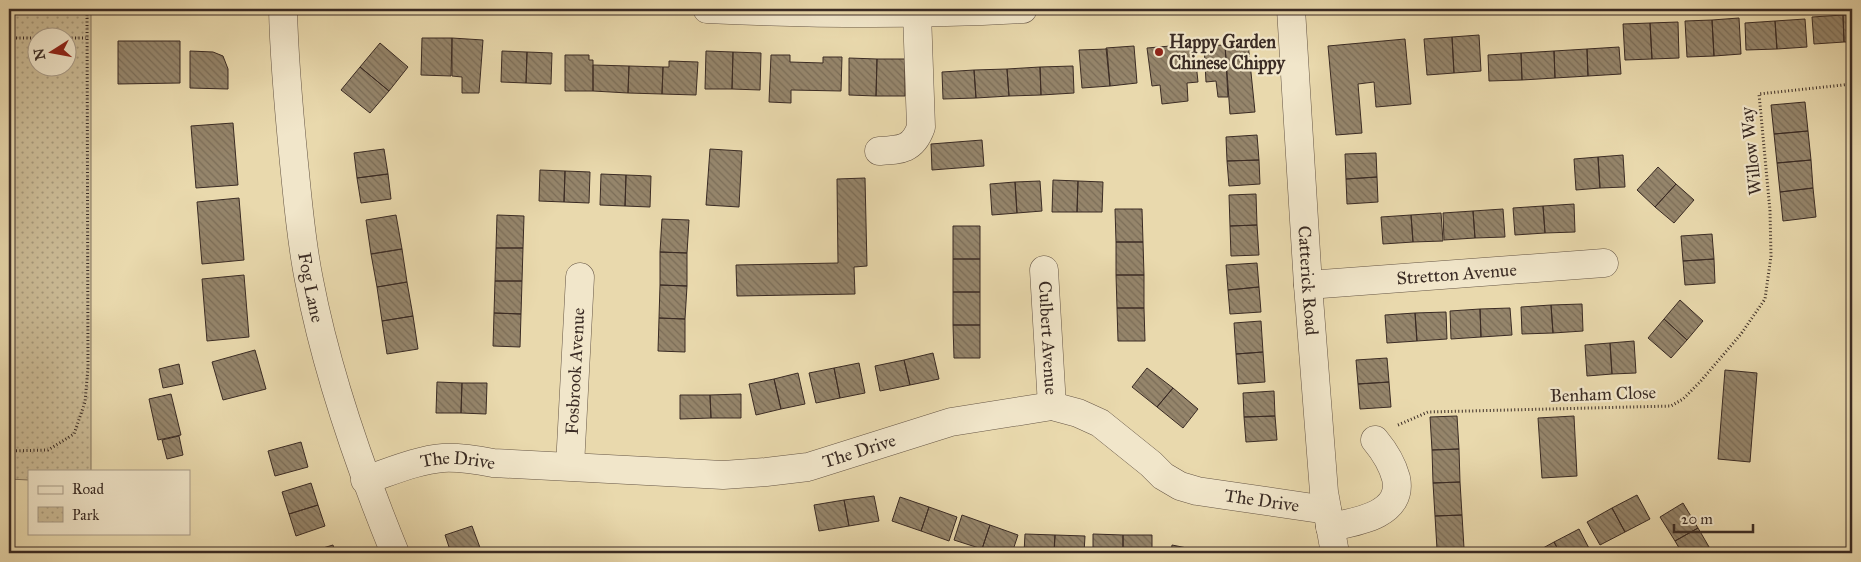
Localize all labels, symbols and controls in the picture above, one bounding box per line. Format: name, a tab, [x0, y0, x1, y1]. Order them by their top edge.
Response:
north arrow	[28, 28, 78, 78]
place label: Happy Garden Chinese Chippy	[1169, 31, 1286, 75]
marker: Happy Garden Chinese Chippy	[1153, 46, 1165, 58]
text: N	[30, 47, 49, 62]
street label: Willow Way	[1735, 105, 1767, 196]
street label: Catterick Road	[1293, 225, 1323, 336]
street label: Fog Lane	[293, 251, 329, 325]
street label: Stretton Avenue	[1396, 259, 1518, 289]
street label: Culbert Avenue	[1034, 280, 1062, 395]
street label: Fosbrook Avenue	[561, 307, 589, 435]
street label: Benham Close	[1550, 381, 1656, 407]
street label: The Drive	[820, 429, 898, 473]
street label: The Drive	[418, 447, 497, 474]
legend	[28, 470, 190, 534]
text: Road	[72, 480, 104, 498]
street label: The Drive	[1223, 484, 1301, 517]
scale bar	[1674, 502, 1752, 534]
text: Park	[72, 506, 99, 524]
text: 20 m	[1681, 510, 1713, 528]

